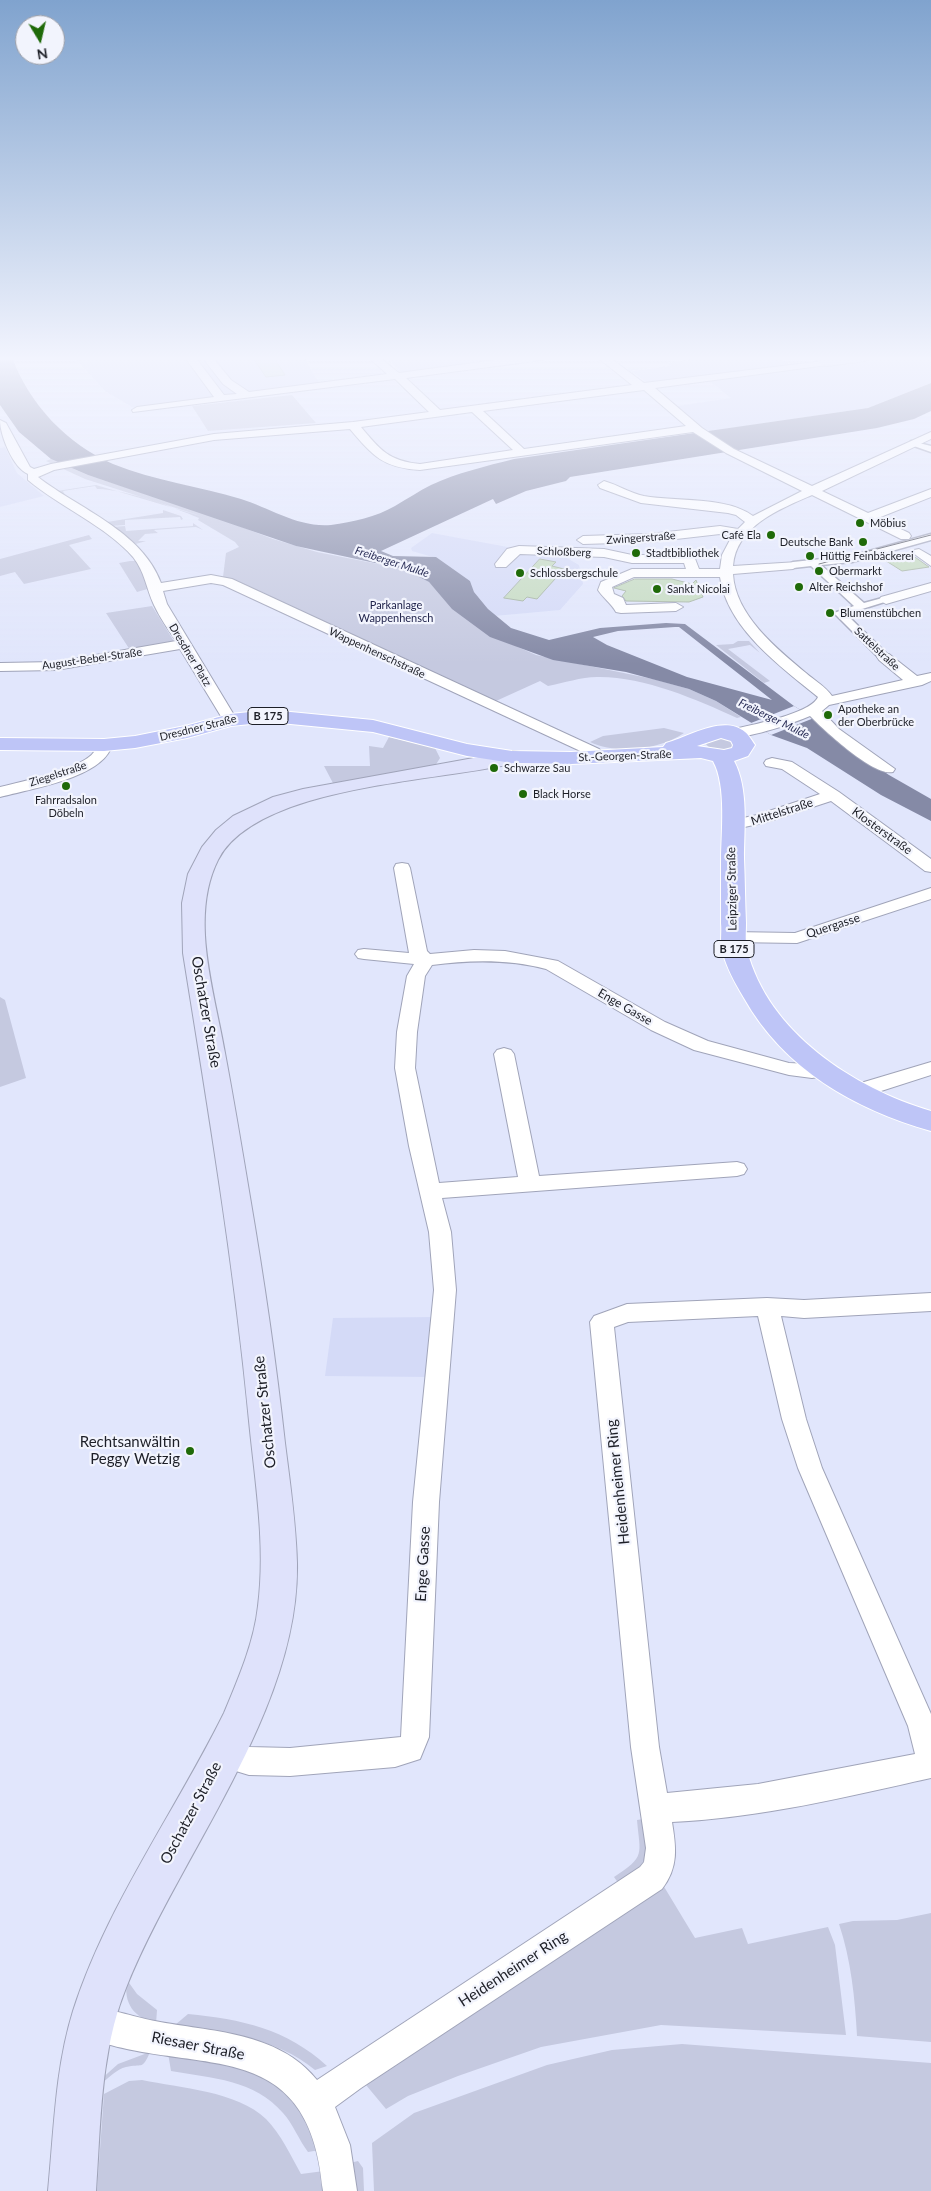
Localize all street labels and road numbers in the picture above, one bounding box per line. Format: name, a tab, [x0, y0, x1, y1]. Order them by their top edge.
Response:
street label: Zwingerstraße	[606, 529, 676, 547]
street label: Schloßberg	[537, 544, 591, 560]
street label: Dresdner Platz	[166, 621, 214, 689]
street label: Wappenhenschstraße	[327, 625, 427, 681]
street label: Sattelstraße	[851, 625, 903, 673]
street label: August-Bebel-Straße	[41, 645, 143, 673]
road number: B 175	[248, 708, 288, 724]
street label: Dresdner Straße	[158, 712, 238, 744]
street label: St.-Georgen-Straße	[578, 748, 672, 764]
street label: Ziegelstraße	[28, 759, 88, 789]
street label: Mittelstraße	[749, 795, 815, 829]
street label: Klosterstraße	[849, 804, 915, 858]
street label: Leipziger Straße	[724, 847, 740, 931]
street label: Quergasse	[804, 911, 862, 941]
road number: B 175	[714, 941, 754, 958]
street label: Oschatzer Straße	[187, 955, 225, 1069]
street label: Enge Gasse	[595, 986, 655, 1028]
street label: Oschatzer Straße	[250, 1355, 280, 1469]
street label: Heidenheimer Ring	[602, 1418, 634, 1546]
street label: Enge Gasse	[412, 1526, 434, 1602]
street label: Oschatzer Straße	[157, 1759, 225, 1867]
street label: Heidenheimer Ring	[455, 1927, 571, 2011]
street label: Riesaer Straße	[150, 2028, 246, 2064]

